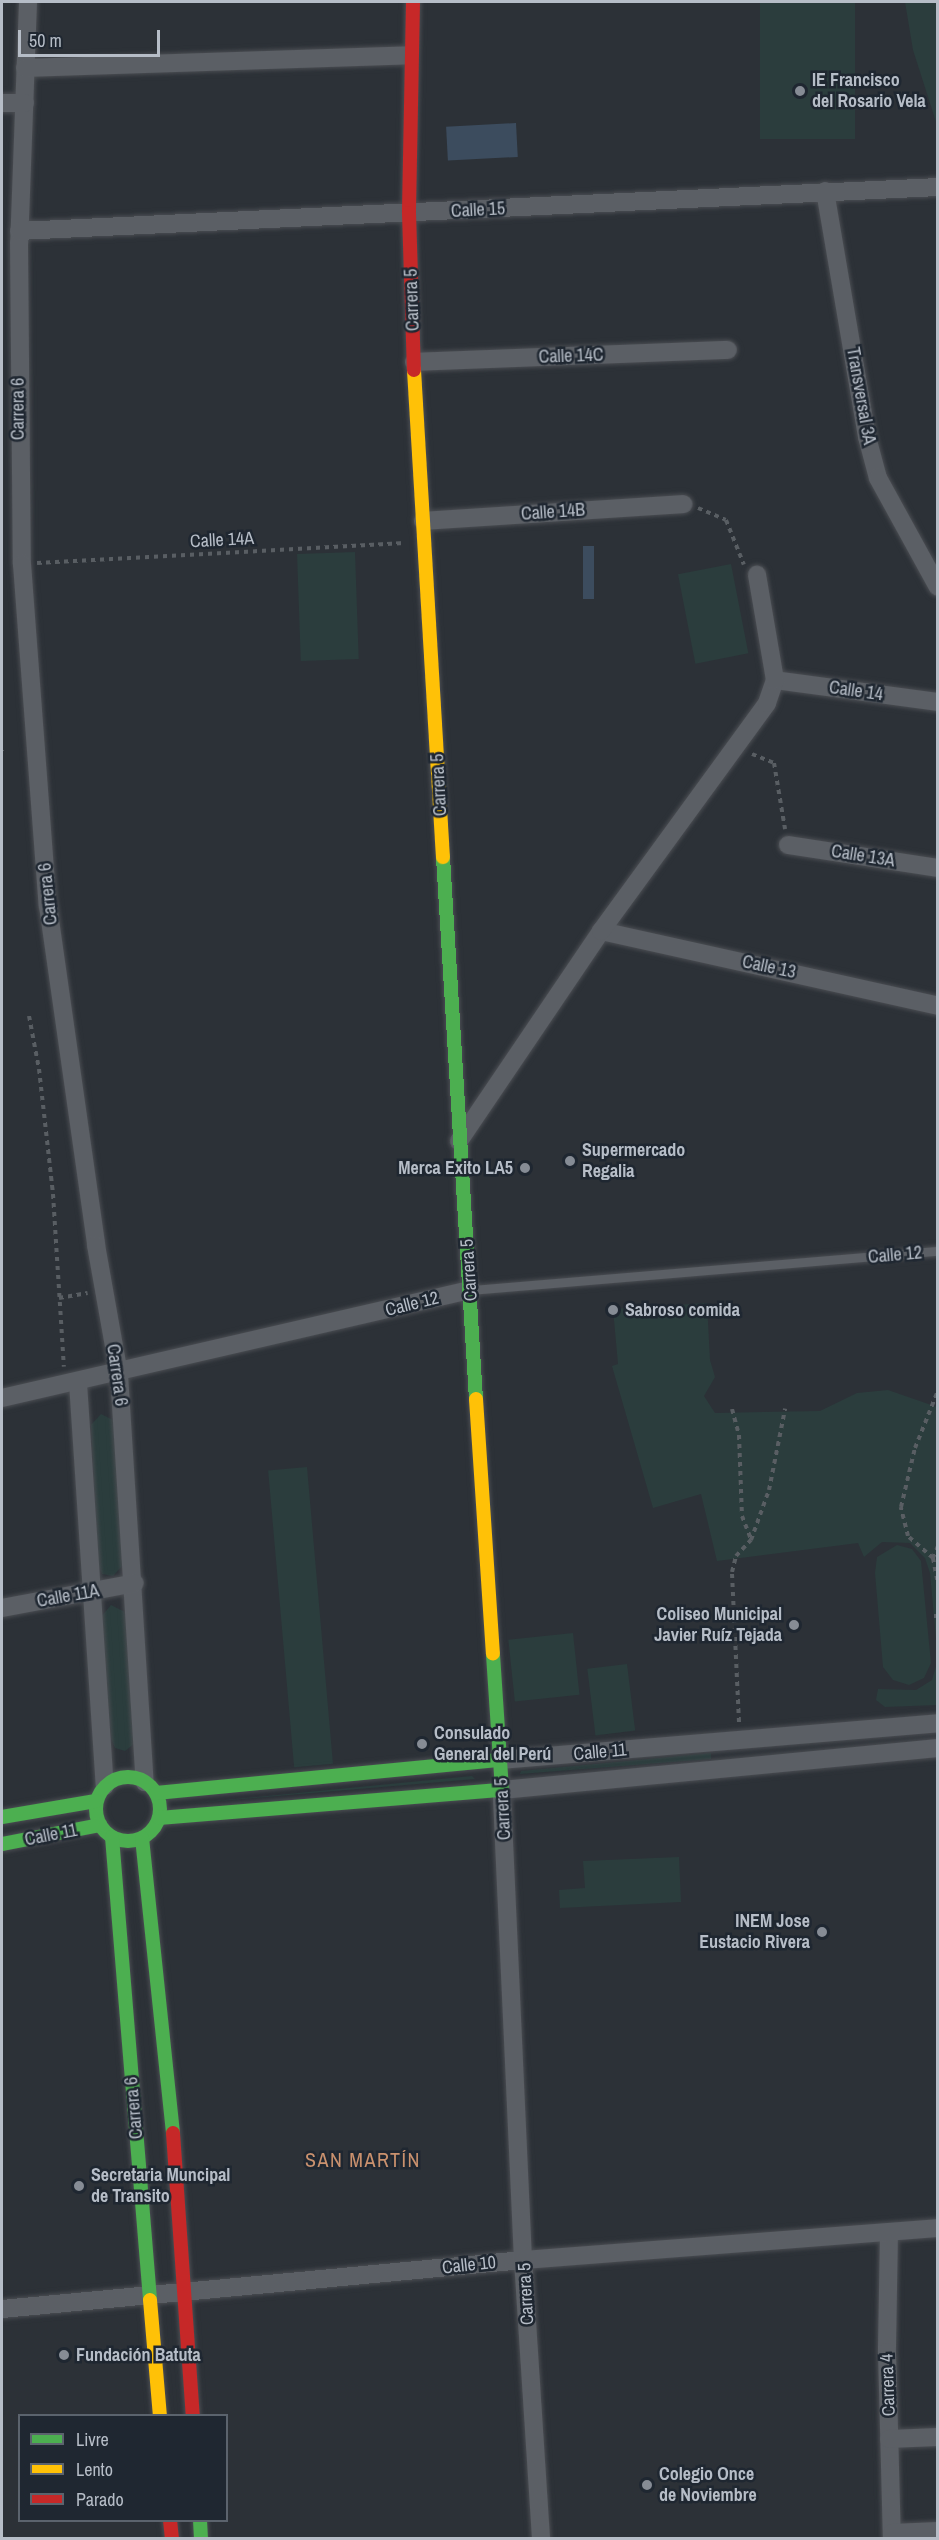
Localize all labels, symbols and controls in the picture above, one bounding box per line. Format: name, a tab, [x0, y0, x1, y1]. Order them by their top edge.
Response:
scale bar	[21, 18, 164, 56]
text: 50 m	[29, 28, 62, 53]
place label: IE Francisco del Rosario Vela	[812, 70, 926, 112]
marker: IE Francisco del Rosario Vela	[793, 84, 807, 98]
street label: Calle 15	[450, 198, 506, 222]
street label: Carrera 5	[400, 268, 424, 332]
street label: Calle 14C	[538, 344, 604, 368]
street label: Transversal 3A	[842, 346, 880, 446]
street label: Carrera 6	[7, 378, 29, 440]
street label: Calle 14B	[520, 499, 586, 525]
street label: Calle 14A	[189, 528, 255, 552]
street label: Calle 14	[828, 677, 884, 705]
street label: Carrera 5	[427, 753, 451, 817]
street label: Calle 13A	[830, 840, 896, 872]
street label: Carrera 6	[34, 862, 62, 926]
street label: Calle 13	[740, 951, 798, 983]
place label: Supermercado Regalia	[582, 1140, 685, 1182]
marker: Supermercado Regalia	[563, 1154, 577, 1168]
place label: Merca Exito LA5	[398, 1157, 513, 1179]
marker: Merca Exito LA5	[518, 1161, 532, 1175]
street label: Carrera 5	[456, 1238, 482, 1302]
street label: Calle 12	[867, 1242, 923, 1268]
street label: Calle 12	[383, 1287, 441, 1321]
place label: Sabroso comida	[625, 1299, 740, 1321]
marker: Sabroso comida	[606, 1303, 620, 1317]
street label: Carrera 6	[102, 1343, 132, 1407]
street label: Calle 11A	[35, 1580, 101, 1612]
place label: Coliseo Municipal Javier Ruíz Tejada	[654, 1604, 782, 1646]
marker: Coliseo Municipal Javier Ruíz Tejada	[787, 1618, 801, 1632]
place label: Consulado General del Perú	[434, 1723, 551, 1766]
marker: Consulado General del Perú	[415, 1737, 429, 1751]
street label: Calle 11	[573, 1739, 627, 1765]
street label: Carrera 5	[491, 1777, 515, 1841]
street label: Calle 11	[23, 1819, 79, 1851]
place label: INEM Jose Eustacio Rivera	[699, 1911, 810, 1954]
marker: INEM Jose Eustacio Rivera	[815, 1925, 829, 1939]
street label: Carrera 6	[121, 2076, 147, 2140]
district label: SAN MARTÍN	[305, 2147, 421, 2171]
place label: Secretaria Muncipal de Transito	[91, 2165, 230, 2208]
marker: Secretaria Muncipal de Transito	[72, 2179, 86, 2193]
street label: Calle 10	[441, 2251, 497, 2279]
street label: Carrera 5	[514, 2262, 538, 2326]
place label: Fundación Batuta	[76, 2344, 201, 2366]
marker: Fundación Batuta	[57, 2348, 71, 2362]
street label: Carrera 4	[876, 2353, 900, 2417]
legend	[18, 2414, 228, 2522]
text: Livre	[76, 2427, 109, 2452]
text: Lento	[76, 2457, 113, 2482]
place label: Colegio Once de Noviembre	[659, 2464, 757, 2506]
marker: Colegio Once de Noviembre	[640, 2478, 654, 2492]
text: Parado	[76, 2487, 124, 2512]

